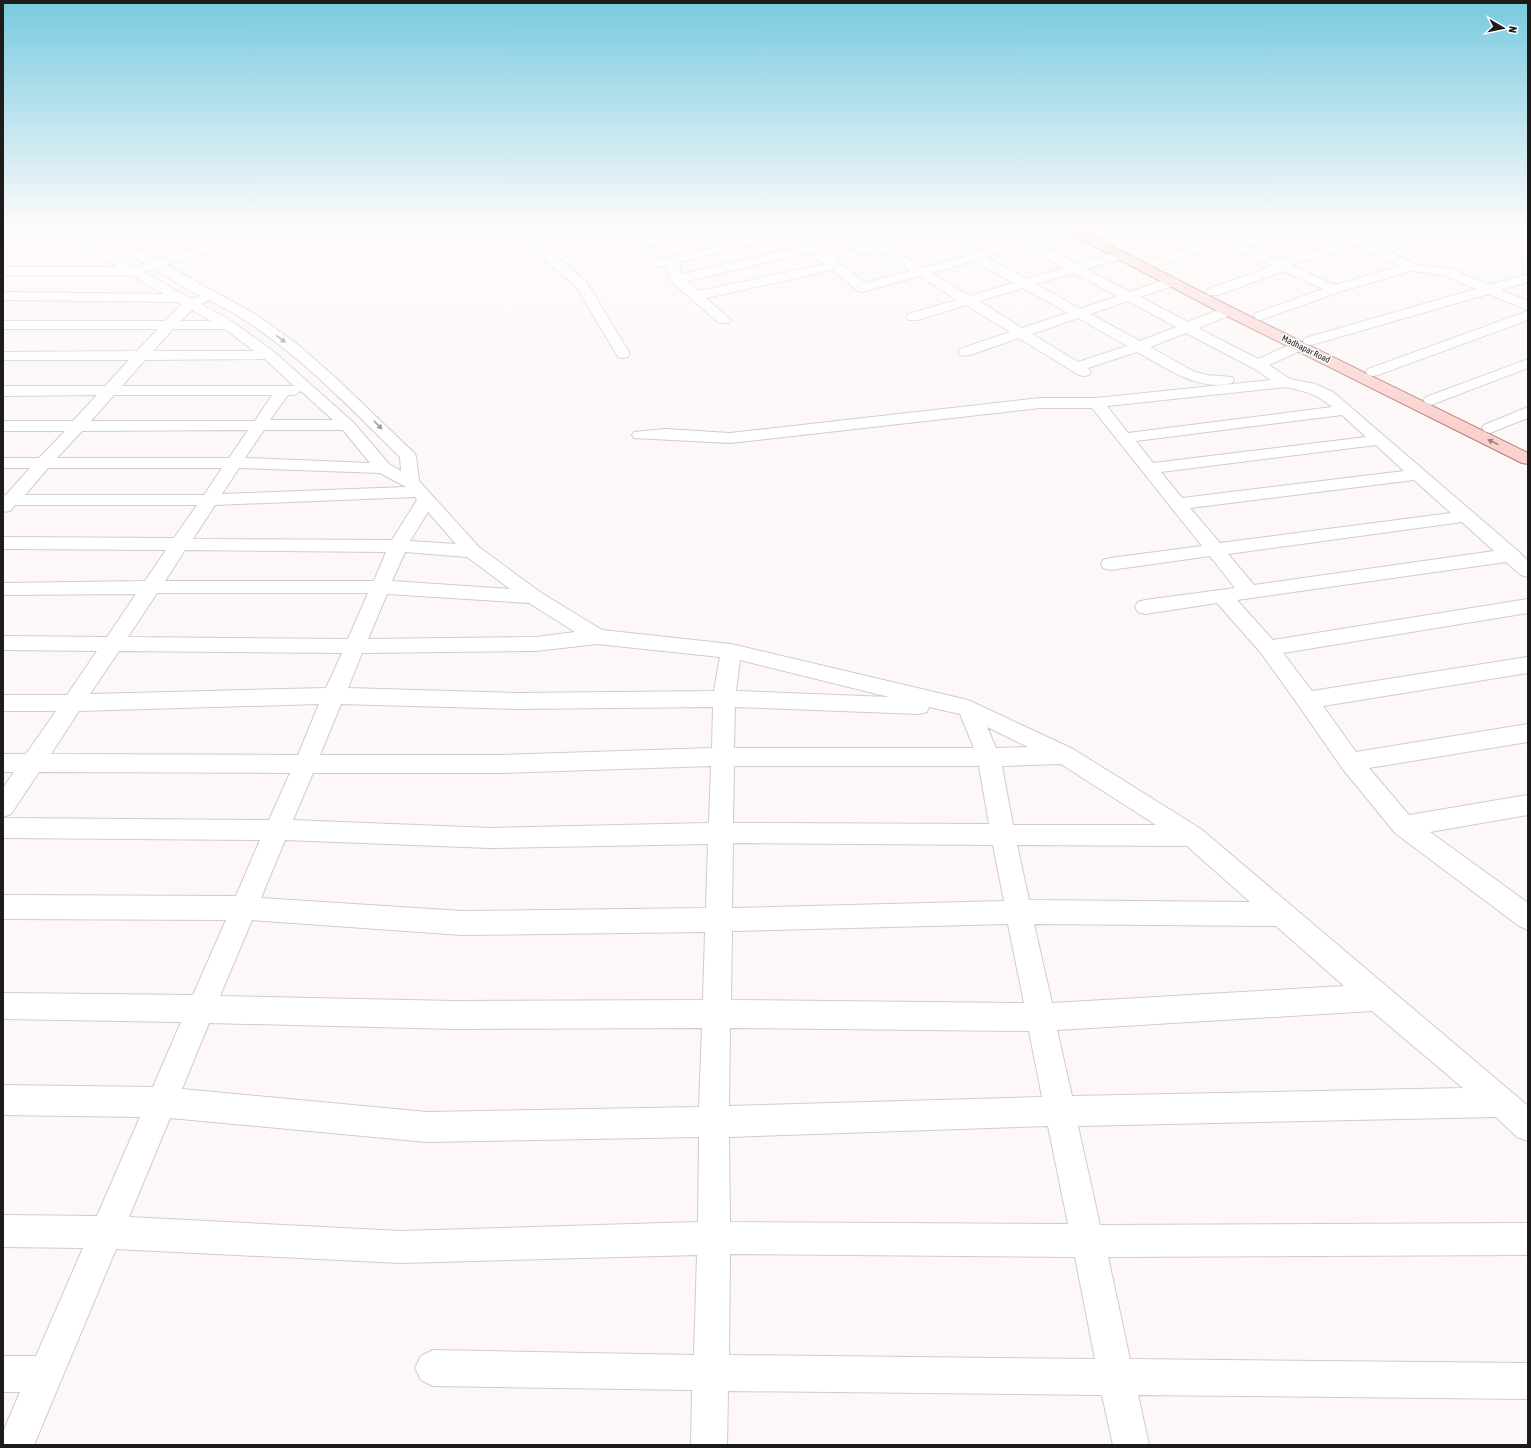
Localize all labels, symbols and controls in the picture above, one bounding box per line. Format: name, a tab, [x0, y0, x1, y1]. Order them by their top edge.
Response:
north arrow	[1483, 8, 1523, 48]
text: N	[1506, 25, 1519, 34]
street label: Madhapar Road	[1280, 333, 1332, 365]
one-way arrow	[276, 335, 286, 343]
one-way arrow	[373, 420, 383, 430]
one-way arrow	[1487, 439, 1499, 445]

